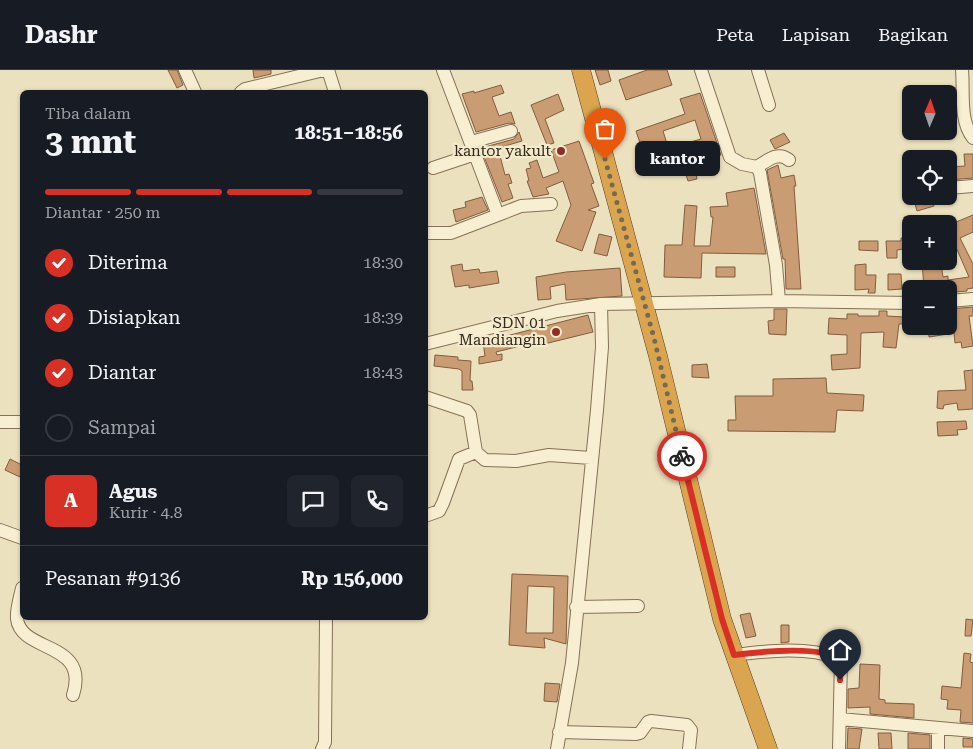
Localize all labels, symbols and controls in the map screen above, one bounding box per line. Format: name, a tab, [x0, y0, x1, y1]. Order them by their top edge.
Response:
text: Dashr	[25, 21, 98, 49]
text: Peta	[716, 24, 754, 45]
text: Lapisan	[782, 24, 850, 45]
text: Bagikan	[878, 24, 948, 45]
north arrow	[902, 85, 958, 140]
map controls	[902, 85, 957, 335]
text: Tiba dalam	[45, 104, 131, 123]
pin	[584, 108, 626, 159]
icon: bag	[591, 115, 619, 143]
text: 18:51–18:56	[294, 121, 403, 144]
text: 3 mnt	[45, 123, 136, 161]
place label: kantor yakult	[454, 142, 551, 160]
callout: kantor	[635, 142, 720, 176]
marker: kantor yakult	[555, 145, 567, 157]
text: kantor	[650, 149, 705, 168]
button: locate	[902, 150, 957, 205]
text: Diantar · 250 m	[45, 203, 160, 222]
button: +	[902, 215, 957, 270]
icon: check	[45, 249, 73, 277]
text: Diterima	[88, 251, 168, 274]
text: 18:30	[363, 253, 403, 272]
button: −	[902, 280, 957, 335]
icon: check	[45, 304, 73, 332]
text: Disiapkan	[88, 306, 181, 329]
text: 18:39	[363, 308, 403, 327]
place label: SDN 01 Mandiangin	[459, 314, 546, 349]
marker: SDN 01 Mandiangin	[550, 326, 562, 338]
icon: check	[45, 359, 73, 387]
text: Diantar	[88, 361, 156, 384]
text: 18:43	[363, 363, 403, 382]
text: Sampai	[88, 416, 156, 439]
courier	[657, 431, 707, 481]
icon: bike	[668, 442, 696, 470]
button: chat	[287, 475, 339, 527]
button: phone	[351, 475, 403, 527]
text: Agus	[109, 480, 157, 503]
text: A	[64, 489, 78, 512]
text: Kurir · 4.8	[109, 503, 183, 522]
text: Pesanan #9136	[45, 567, 181, 590]
text: Rp 156,000	[301, 567, 403, 590]
pin	[819, 629, 861, 680]
icon: home	[826, 636, 854, 664]

